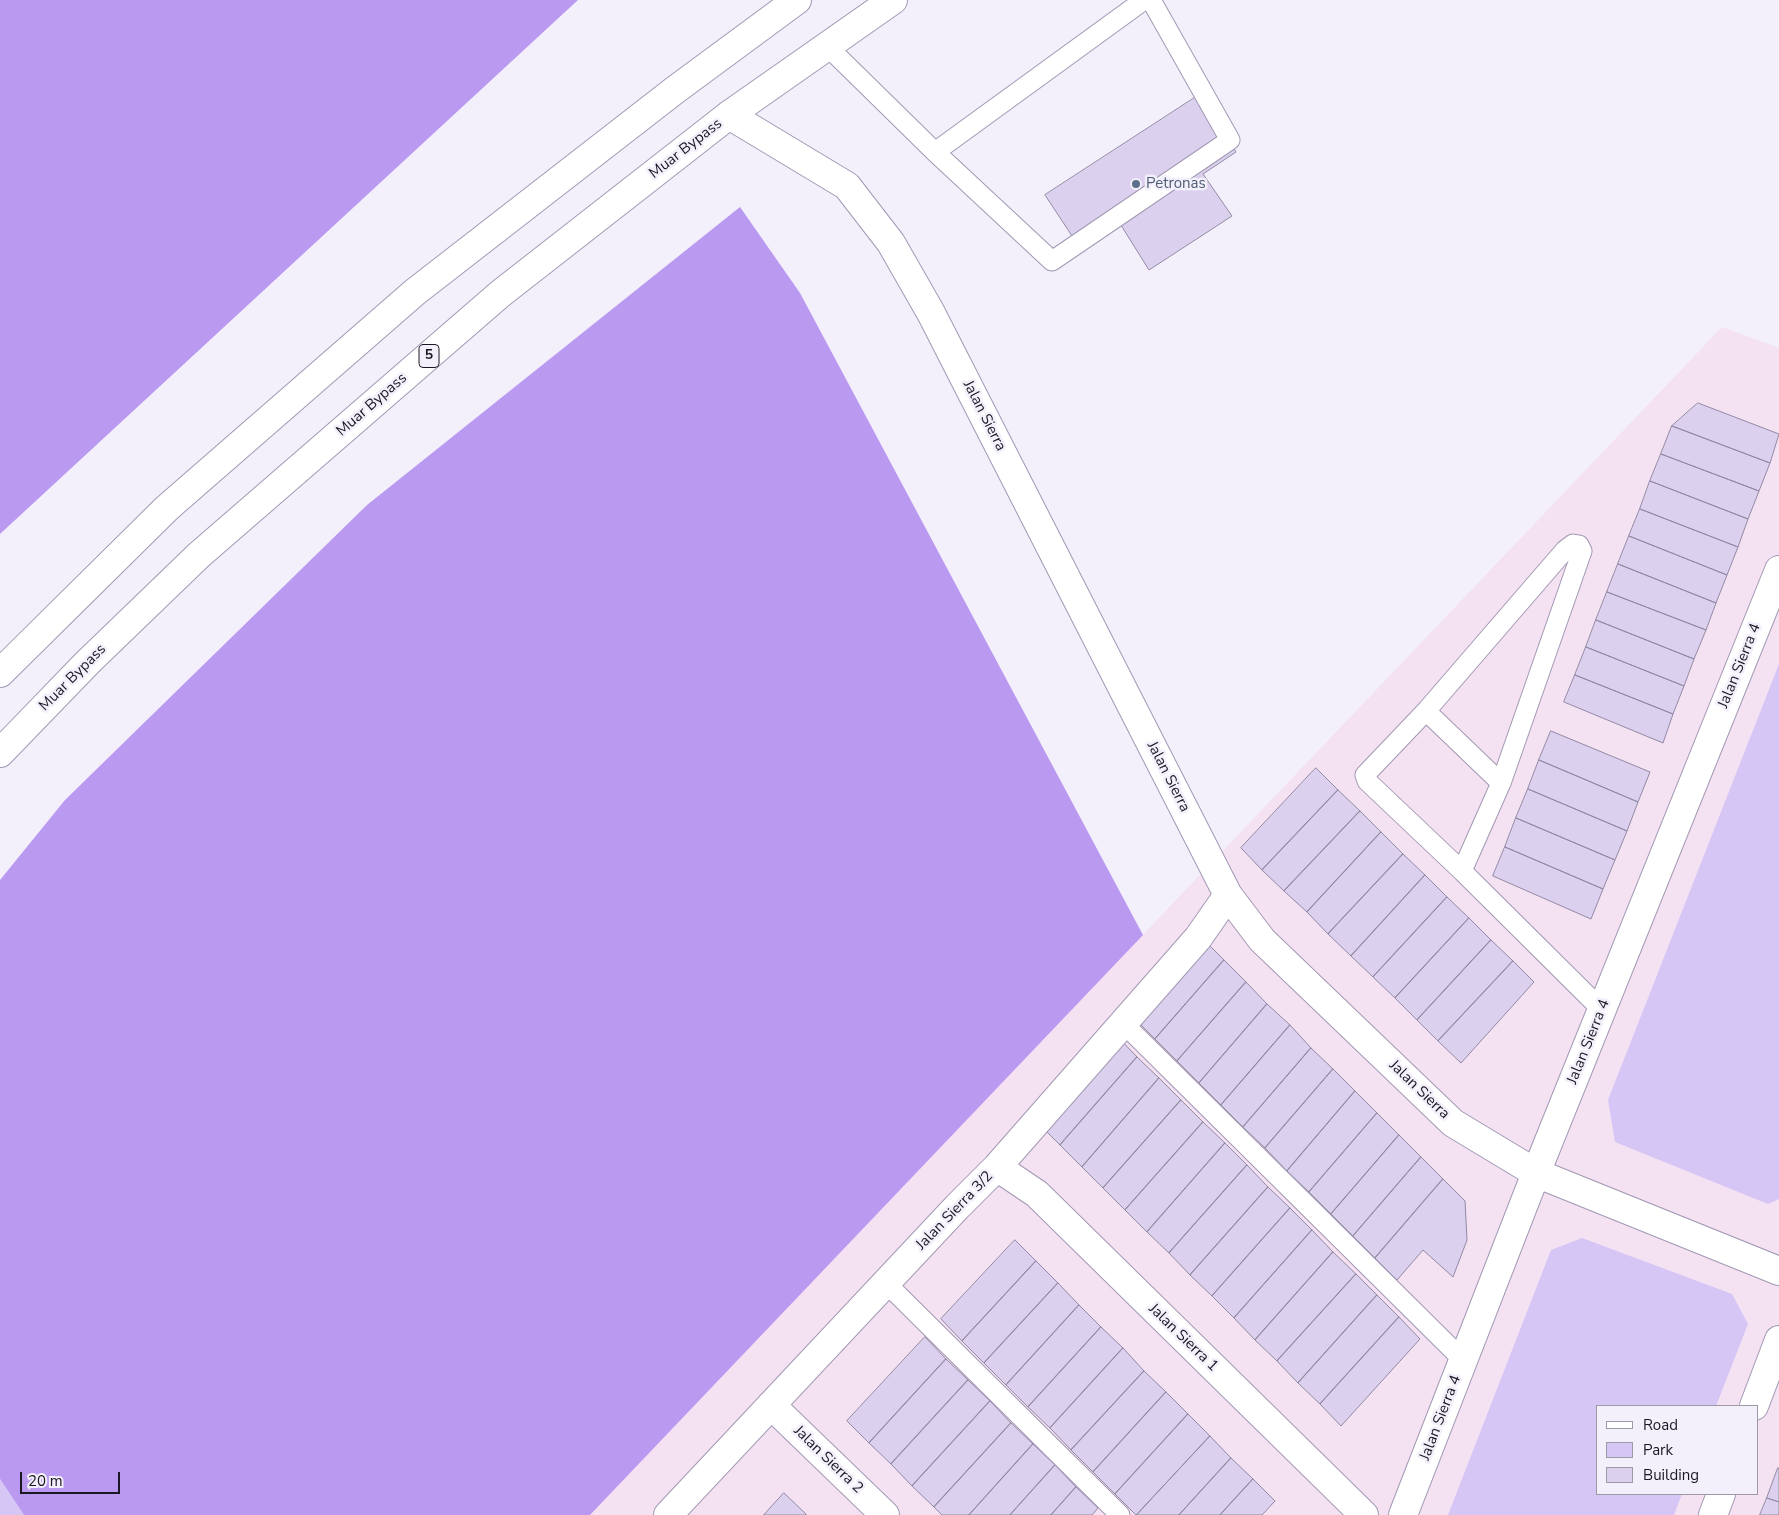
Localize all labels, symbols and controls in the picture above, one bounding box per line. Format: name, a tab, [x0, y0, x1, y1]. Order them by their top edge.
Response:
street label: Muar Bypass	[646, 115, 726, 183]
place label: Petronas	[1146, 175, 1206, 193]
marker: Petronas	[1130, 178, 1142, 190]
road number: 5	[419, 344, 439, 368]
street label: Muar Bypass	[333, 370, 411, 440]
street label: Jalan Sierra	[959, 378, 1009, 454]
street label: Jalan Sierra 4	[1715, 621, 1765, 711]
street label: Muar Bypass	[36, 641, 110, 715]
street label: Jalan Sierra	[1143, 739, 1193, 815]
street label: Jalan Sierra 4	[1564, 997, 1614, 1087]
street label: Jalan Sierra	[1385, 1057, 1453, 1123]
street label: Jalan Sierra 3/2	[913, 1168, 997, 1254]
street label: Jalan Sierra 1	[1144, 1300, 1222, 1376]
street label: Jalan Sierra 4	[1417, 1373, 1465, 1463]
legend	[1596, 1405, 1759, 1495]
text: Road	[1643, 1415, 1678, 1435]
street label: Jalan Sierra 2	[789, 1422, 867, 1498]
text: Park	[1643, 1440, 1673, 1460]
scale bar	[22, 1462, 122, 1494]
text: Building	[1643, 1465, 1699, 1485]
text: 20 m	[28, 1471, 63, 1491]

